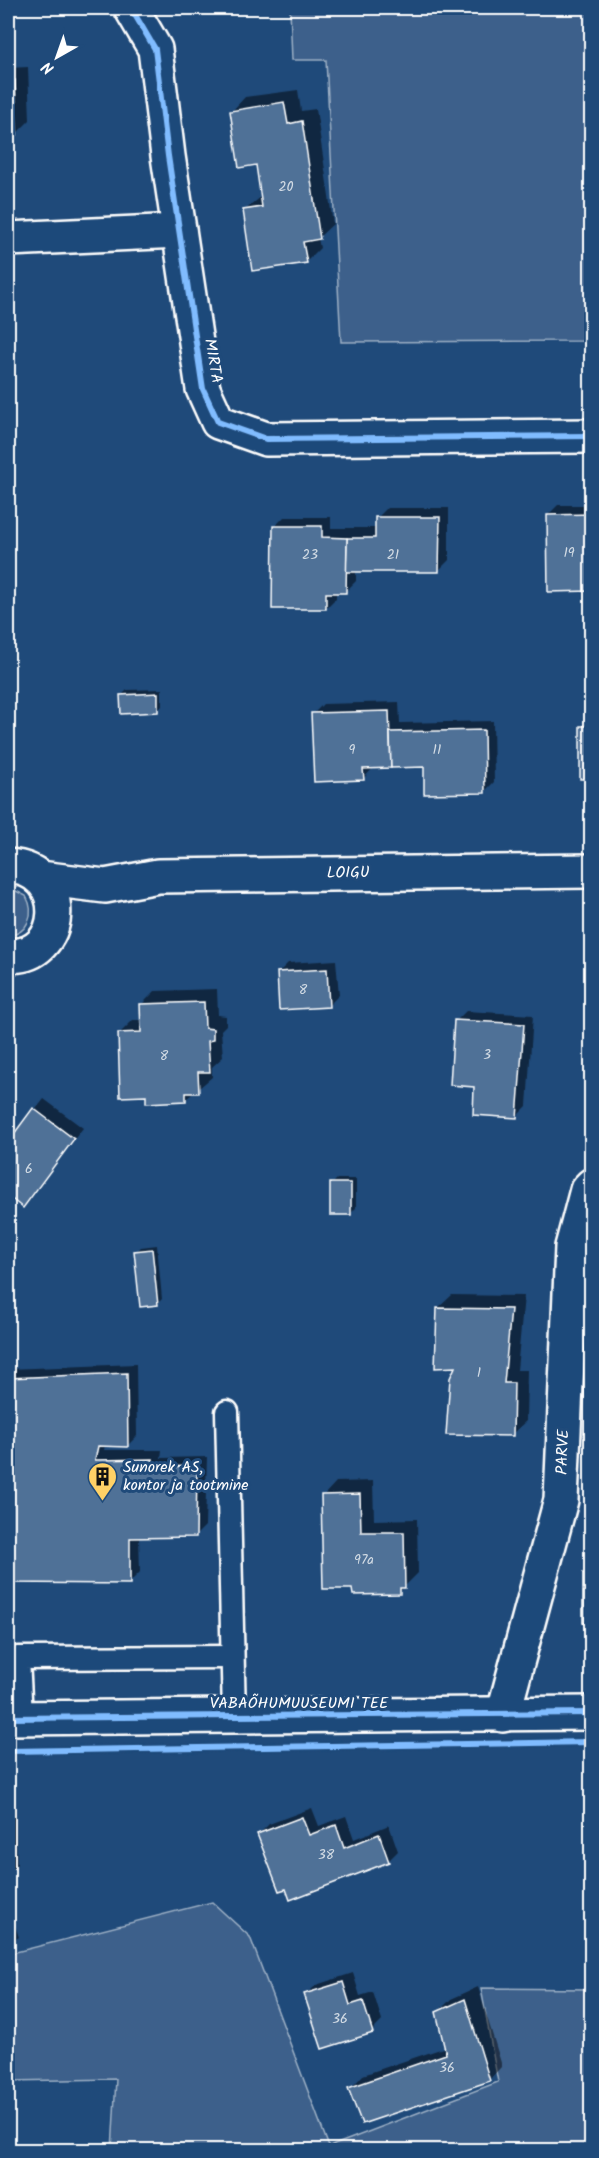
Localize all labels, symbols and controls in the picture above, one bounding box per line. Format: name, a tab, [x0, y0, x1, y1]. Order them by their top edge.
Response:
north arrow	[27, 27, 87, 87]
text: N	[36, 55, 60, 80]
house number: 20	[278, 176, 294, 198]
street label: MIRTA	[197, 337, 229, 386]
house number: 19	[563, 542, 575, 564]
house number: 23	[302, 544, 318, 566]
house number: 21	[387, 544, 399, 566]
house number: 9	[349, 739, 356, 761]
house number: 11	[433, 739, 441, 761]
street label: LOIGU	[326, 860, 370, 886]
house number: 8	[299, 979, 308, 1001]
house number: 3	[483, 1044, 491, 1066]
house number: 8	[160, 1045, 169, 1067]
house number: 6	[25, 1158, 33, 1180]
house number: 1	[477, 1362, 481, 1384]
street label: PARVE	[550, 1428, 576, 1475]
place label: Sunorek AS, kontor ja tootmine	[123, 1455, 249, 1498]
building icon: Sunorek AS, kontor ja tootmine	[86, 1460, 118, 1502]
house number: 97a	[354, 1549, 374, 1571]
street label: VABAÕHUMUUSEUMI TEE	[210, 1691, 389, 1716]
house number: 38	[318, 1844, 335, 1866]
house number: 36	[332, 2008, 348, 2030]
house number: 36	[439, 2057, 455, 2079]

